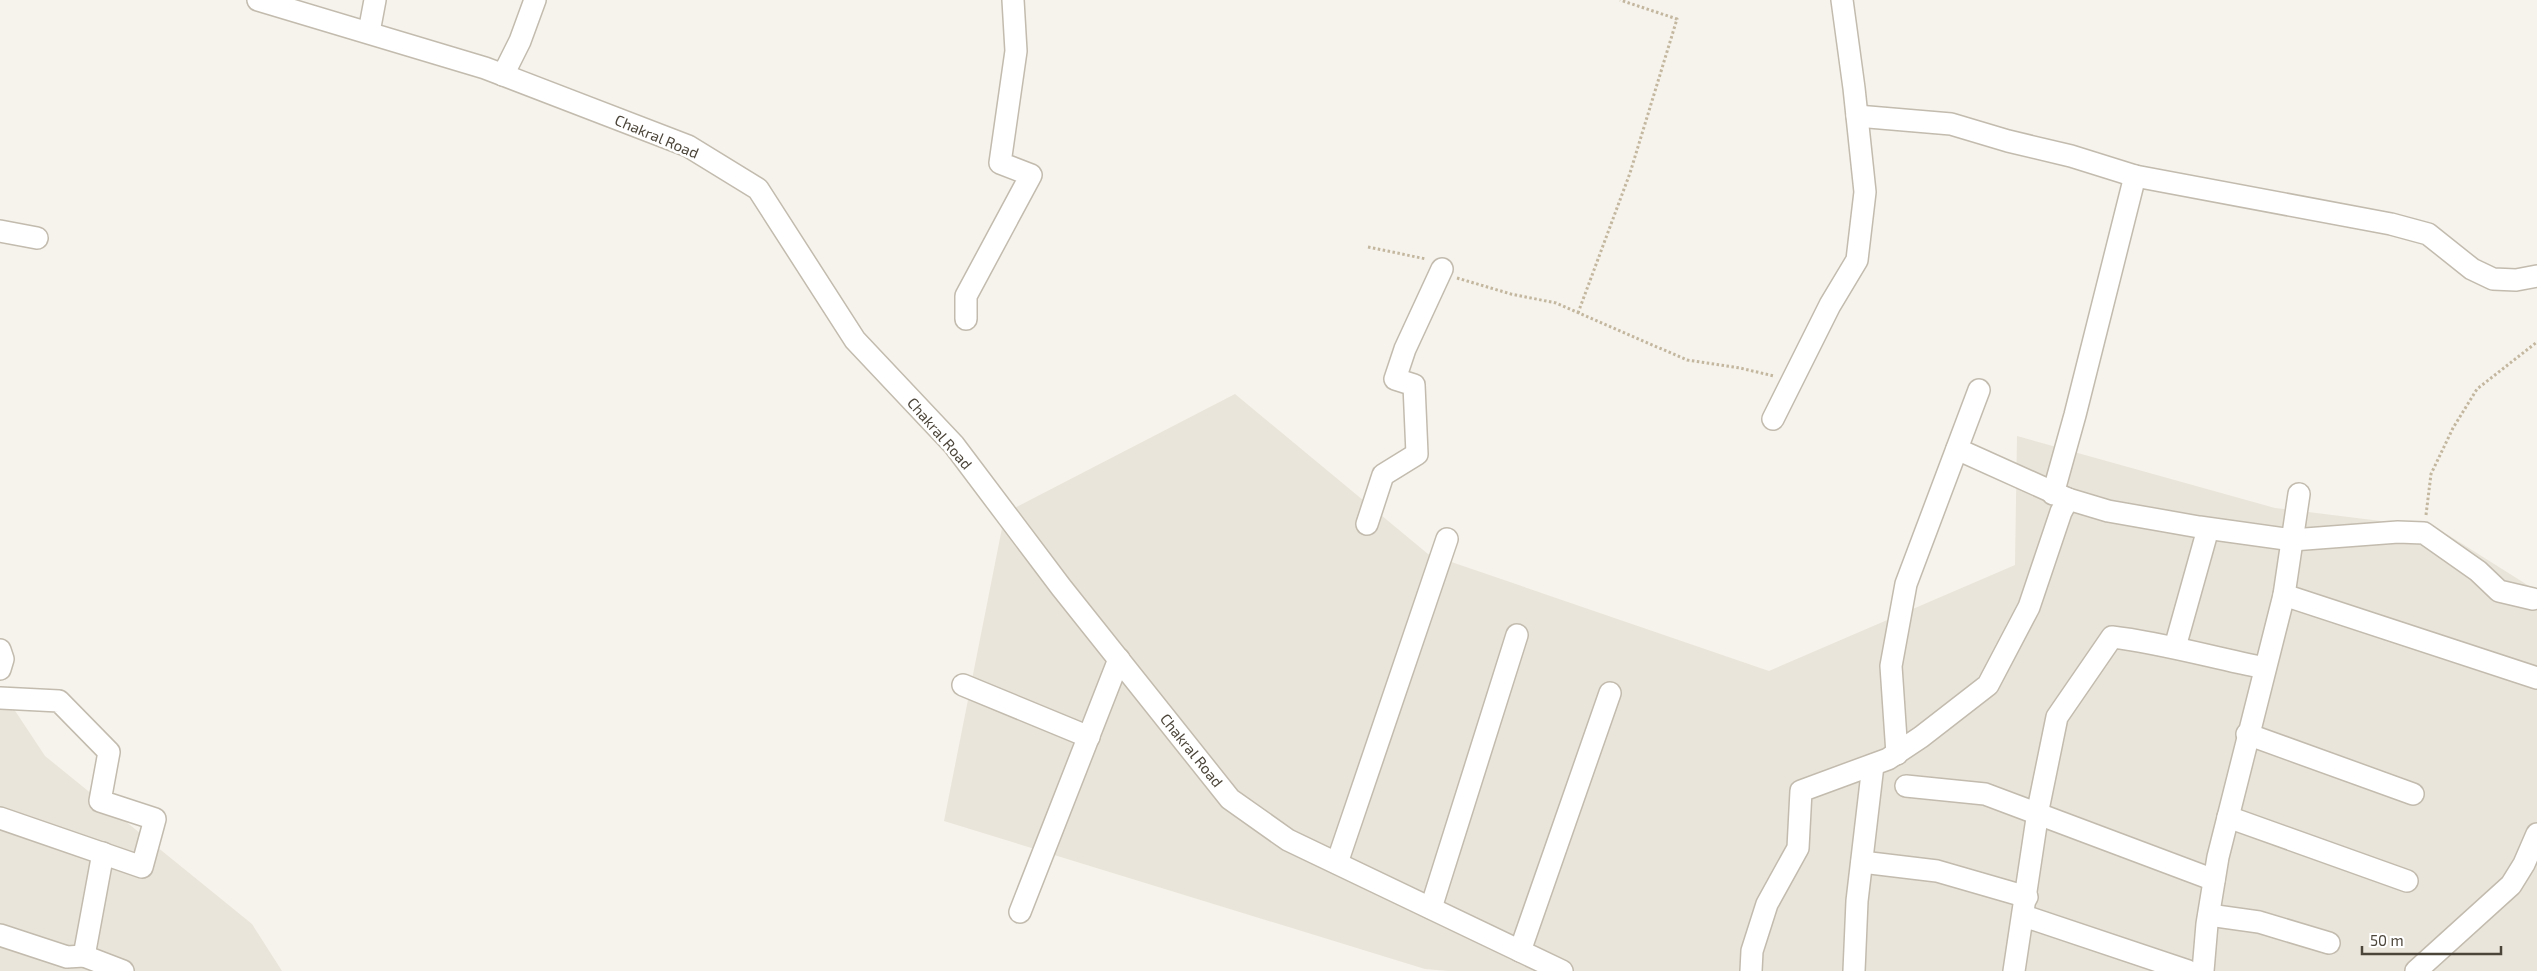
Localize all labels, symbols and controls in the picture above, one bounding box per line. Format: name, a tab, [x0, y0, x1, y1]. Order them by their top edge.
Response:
street label: Chakral Road	[612, 110, 702, 162]
street label: Chakral Road	[904, 393, 976, 473]
street label: Chakral Road	[1157, 710, 1227, 790]
scale bar	[2362, 924, 2501, 956]
text: 50 m	[2370, 931, 2404, 949]

